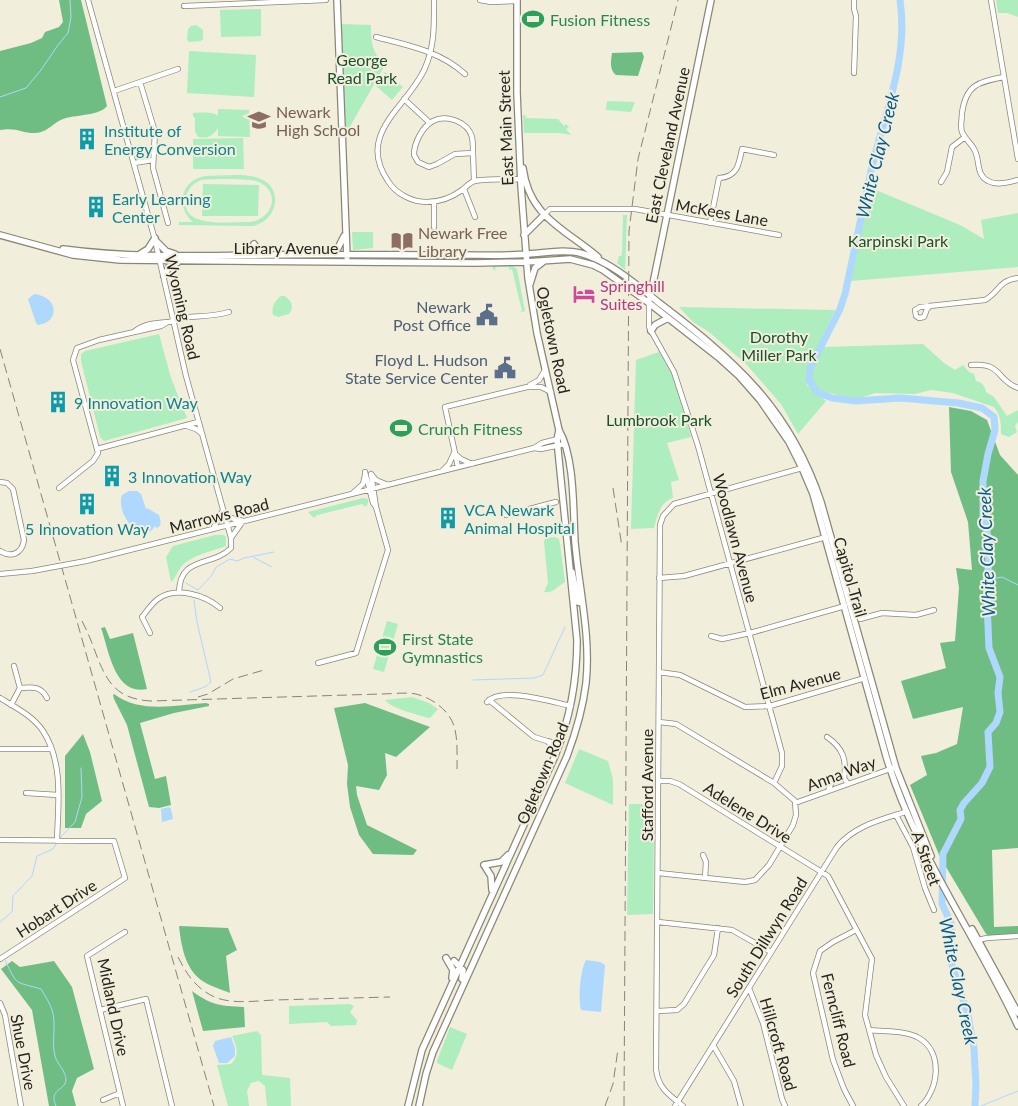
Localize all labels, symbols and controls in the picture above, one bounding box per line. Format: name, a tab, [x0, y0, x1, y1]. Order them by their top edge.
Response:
sports icon: Fusion Fitness	[520, 6, 546, 32]
place label: Fusion Fitness	[550, 10, 650, 29]
park label: George Read Park	[327, 50, 398, 87]
street label: East Cleveland Avenue	[641, 65, 693, 225]
street label: East Main Street	[493, 70, 517, 186]
water label: White Clay Creek	[851, 89, 903, 220]
place label: Newark High School	[276, 102, 360, 139]
school or university icon: Newark High School	[246, 107, 272, 133]
place label: Institute of Energy Conversion	[104, 121, 236, 158]
building icon: Institute of Energy Conversion	[74, 126, 100, 152]
place label: Early Learning Center	[112, 189, 211, 226]
building icon: Early Learning Center	[83, 194, 109, 220]
street label: McKees Lane	[674, 195, 770, 229]
place label: Newark Free Library	[418, 223, 508, 260]
library icon: Newark Free Library	[389, 228, 415, 254]
park label: Karpinski Park	[848, 231, 949, 250]
street label: Library Avenue	[234, 238, 338, 257]
street label: Wyoming Road	[162, 253, 204, 361]
place label: Springhill Suites	[600, 276, 665, 313]
hotel icon: Springhill Suites	[571, 281, 597, 307]
street label: Ogletown Road	[533, 285, 575, 395]
place label: Newark Post Office	[393, 297, 472, 334]
public building icon: Newark Post Office	[474, 302, 500, 328]
park label: Dorothy Miller Park	[741, 327, 818, 364]
place label: Floyd L. Hudson State Service Center	[345, 350, 488, 387]
public building icon: Floyd L. Hudson State Service Center	[492, 355, 518, 381]
building icon: 9 Innovation Way	[45, 389, 71, 415]
place label: 9 Innovation Way	[74, 393, 199, 412]
park label: Lumbrook Park	[606, 410, 713, 429]
sports icon: Crunch Fitness	[388, 415, 414, 441]
place label: Crunch Fitness	[418, 419, 523, 438]
building icon: 3 Innovation Way	[99, 463, 125, 489]
place label: 3 Innovation Way	[128, 467, 253, 486]
street label: Woodlawn Avenue	[710, 472, 762, 604]
water label: White Clay Creek	[973, 486, 999, 617]
building icon: 5 Innovation Way	[74, 491, 100, 517]
street label: Marrows Road	[167, 493, 271, 537]
place label: VCA Newark Animal Hospital	[464, 500, 575, 537]
building icon: VCA Newark Animal Hospital	[435, 505, 461, 531]
place label: 5 Innovation Way	[25, 519, 150, 538]
street label: Capitol Trail	[830, 535, 872, 619]
place label: First State Gymnastics	[402, 629, 483, 666]
sports icon: First State Gymnastics	[372, 634, 398, 660]
street label: Elm Avenue	[758, 663, 842, 703]
street label: Ogletown Road	[512, 719, 572, 827]
street label: Stafford Avenue	[637, 729, 656, 841]
street label: Anna Way	[804, 751, 879, 794]
street label: Adelene Drive	[701, 777, 795, 847]
street label: A Street	[908, 828, 946, 888]
street label: South Dillwyn Road	[721, 873, 811, 1001]
street label: Hobart Drive	[12, 875, 100, 941]
water label: White Clay Creek	[935, 915, 983, 1047]
street label: Midland Drive	[94, 956, 134, 1058]
street label: Ferncliff Road	[818, 971, 860, 1069]
street label: Hillcroft Road	[757, 995, 801, 1093]
street label: Shue Drive	[7, 1012, 41, 1092]

